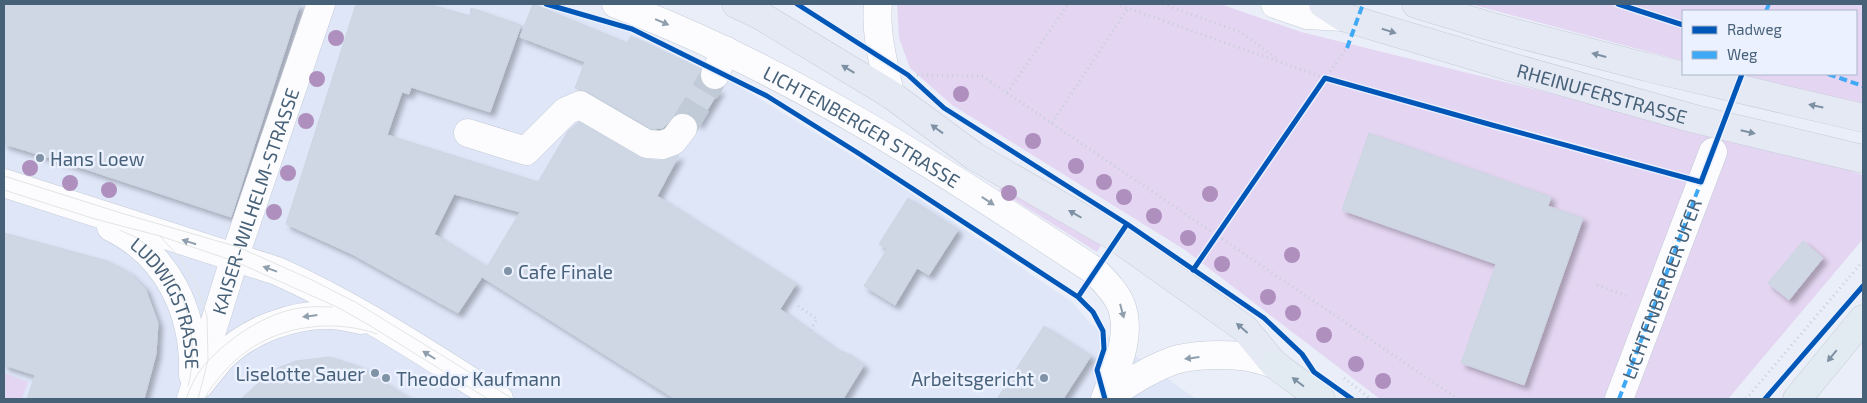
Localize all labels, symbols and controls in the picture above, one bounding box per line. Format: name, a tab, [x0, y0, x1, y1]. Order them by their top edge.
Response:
legend	[1682, 10, 1857, 75]
one-way arrow	[655, 18, 669, 26]
text: Radweg	[1727, 20, 1782, 38]
one-way arrow	[1382, 28, 1397, 36]
text: Weg	[1727, 45, 1758, 63]
one-way arrow	[1591, 51, 1606, 59]
street label: RHEINUFERSTRASSE	[1514, 58, 1690, 128]
street label: LICHTENBERGER STRASSE	[760, 60, 965, 192]
one-way arrow	[842, 64, 855, 73]
street label: KAISER-WILHELM-STRASSE	[206, 85, 303, 317]
one-way arrow	[1807, 102, 1823, 110]
one-way arrow	[931, 123, 944, 134]
one-way arrow	[1740, 128, 1755, 136]
place label: Hans Loew	[50, 147, 145, 170]
marker: Hans Loew	[34, 152, 46, 164]
street label: LICHTENBERGER UFER	[1616, 195, 1706, 382]
one-way arrow	[981, 196, 994, 206]
one-way arrow	[1068, 209, 1082, 218]
street label: LUDWIGSTRASSE	[127, 232, 205, 369]
one-way arrow	[181, 238, 196, 246]
place label: Cafe Finale	[518, 260, 613, 283]
one-way arrow	[263, 265, 278, 272]
marker: Cafe Finale	[502, 265, 514, 277]
one-way arrow	[1118, 303, 1126, 318]
one-way arrow	[302, 312, 318, 320]
one-way arrow	[1236, 322, 1248, 334]
one-way arrow	[422, 350, 435, 359]
one-way arrow	[1827, 350, 1838, 363]
one-way arrow	[1183, 354, 1199, 362]
place label: Liselotte Sauer	[236, 362, 365, 385]
marker: Liselotte Sauer	[369, 367, 381, 379]
place label: Theodor Kaufmann	[396, 367, 561, 390]
place label: Arbeitsgericht	[911, 367, 1034, 390]
marker: Theodor Kaufmann	[380, 372, 392, 384]
marker: Arbeitsgericht	[1038, 372, 1050, 384]
one-way arrow	[1292, 376, 1305, 387]

